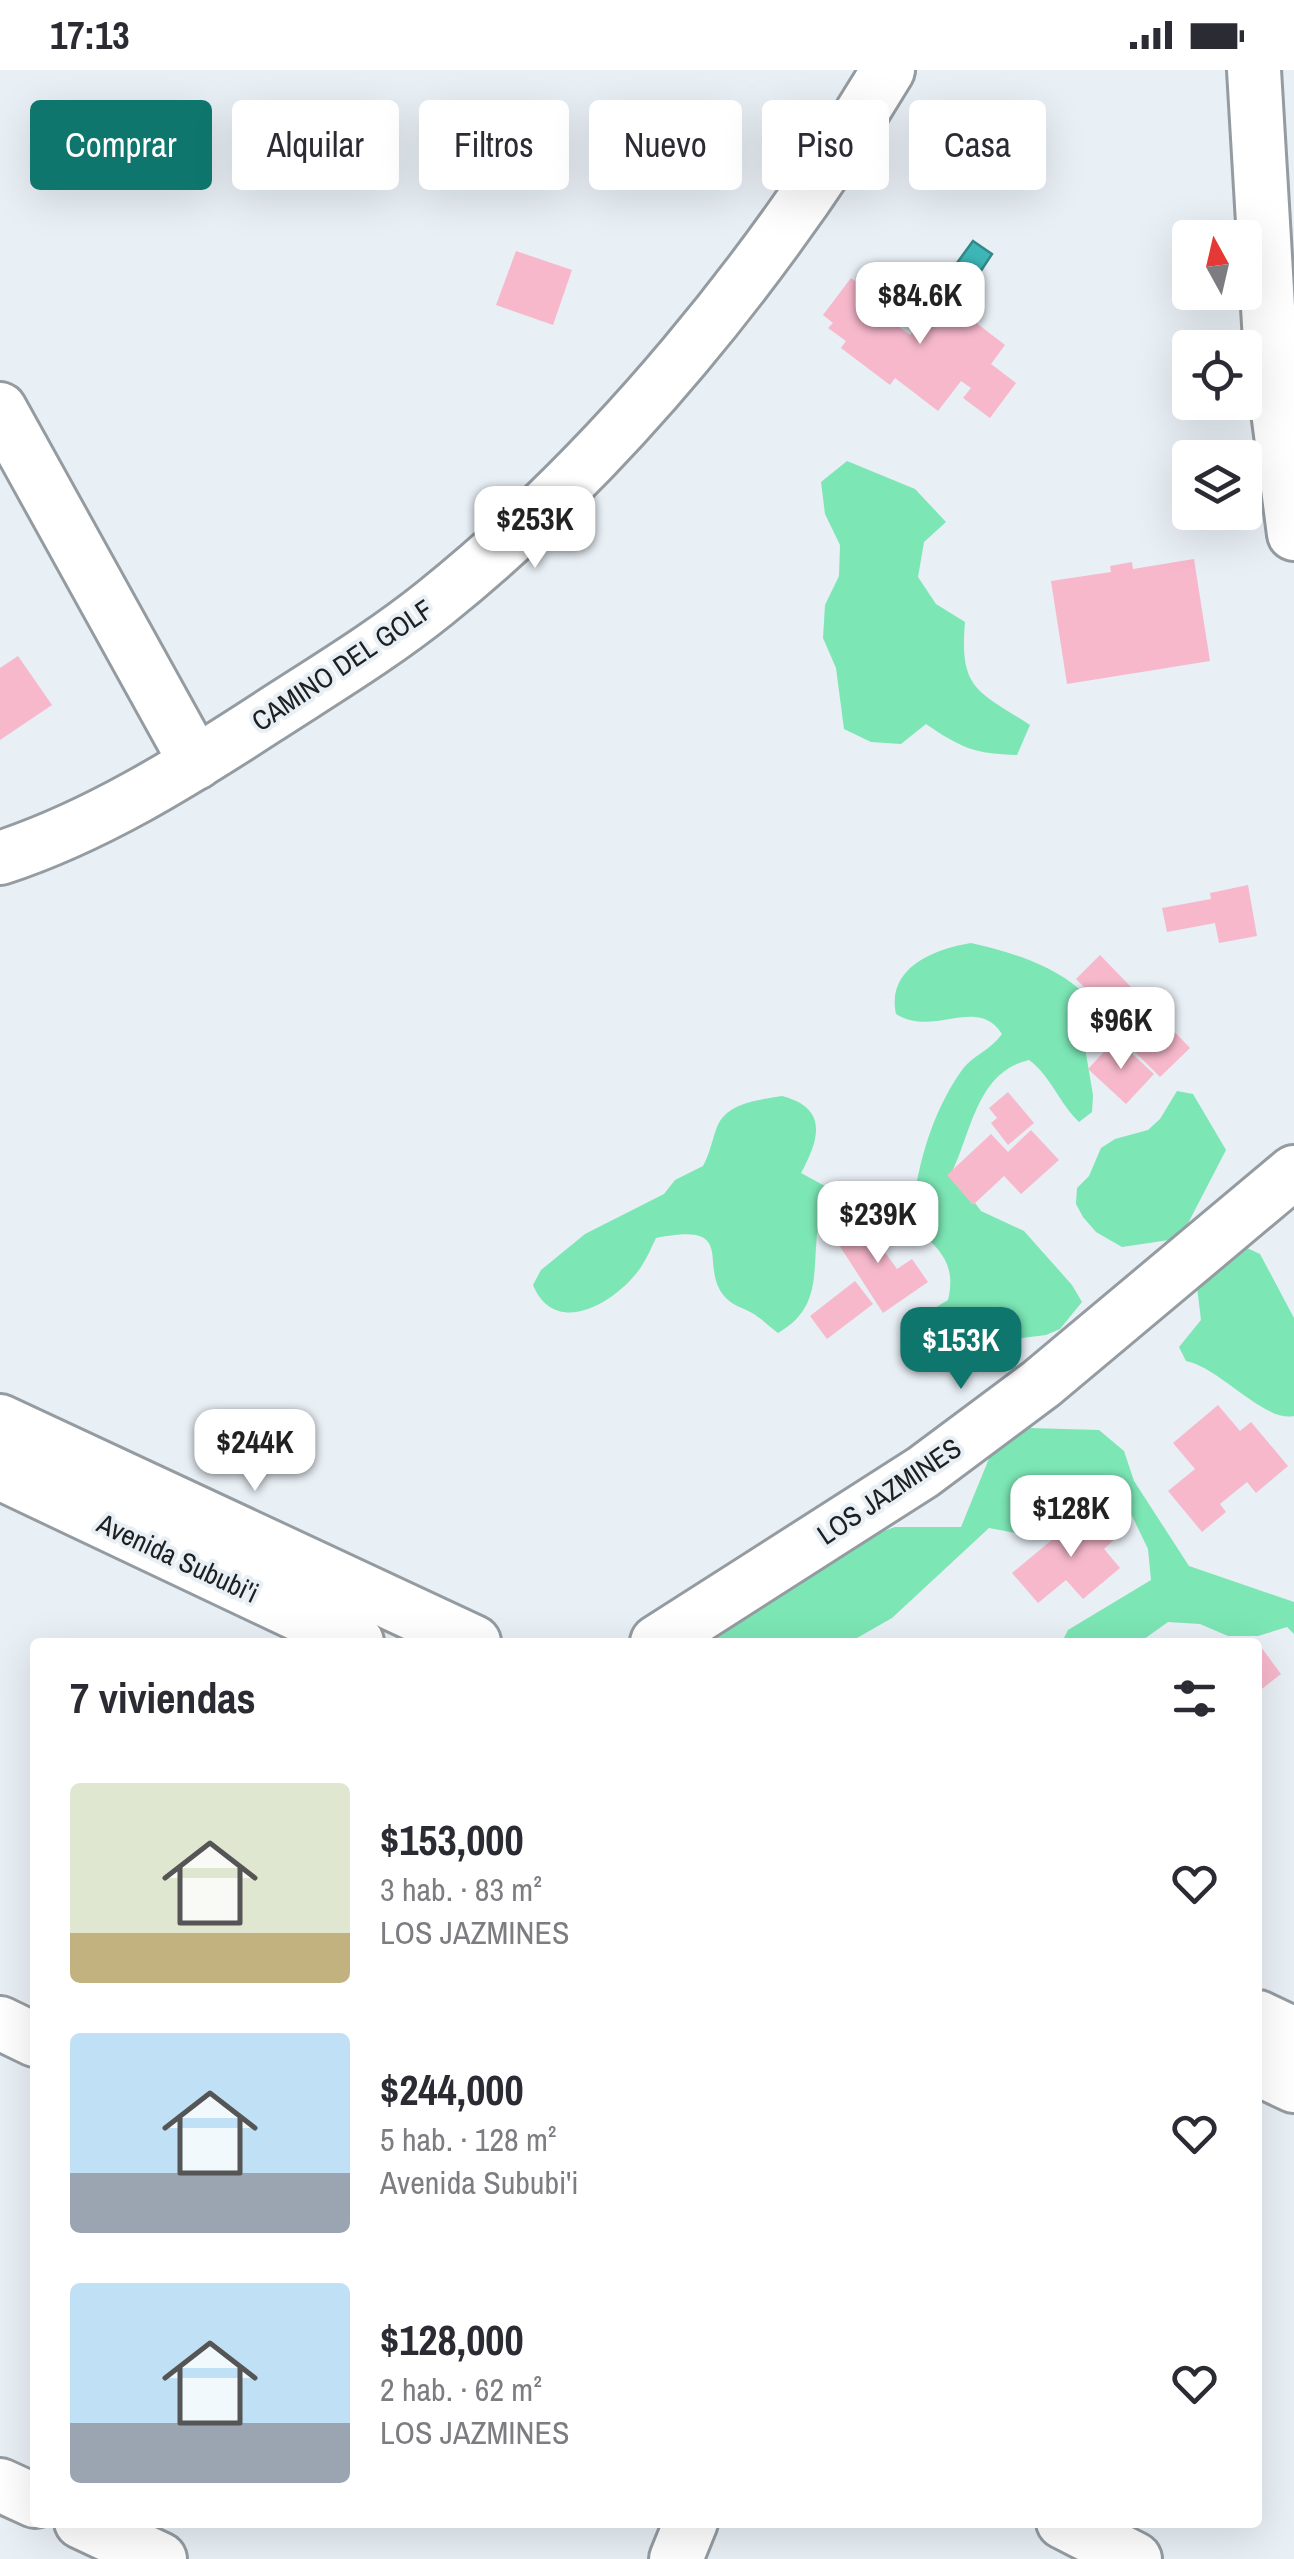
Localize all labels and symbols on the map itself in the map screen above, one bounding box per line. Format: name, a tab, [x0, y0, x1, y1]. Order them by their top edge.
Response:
north arrow	[1172, 220, 1262, 310]
pin: $84.6K	[839, 262, 1001, 347]
pin: $253K	[465, 486, 605, 571]
street label: CAMINO DEL GOLF	[244, 590, 440, 740]
pin: $96K	[1062, 987, 1180, 1072]
pin: $239K	[808, 1181, 948, 1266]
pin: $153K	[891, 1307, 1031, 1392]
pin: $244K	[185, 1409, 325, 1494]
street label: LOS JAZMINES	[810, 1429, 968, 1553]
pin: $128K	[1001, 1475, 1141, 1560]
street label: Avenida Sububi'i	[90, 1504, 265, 1612]

